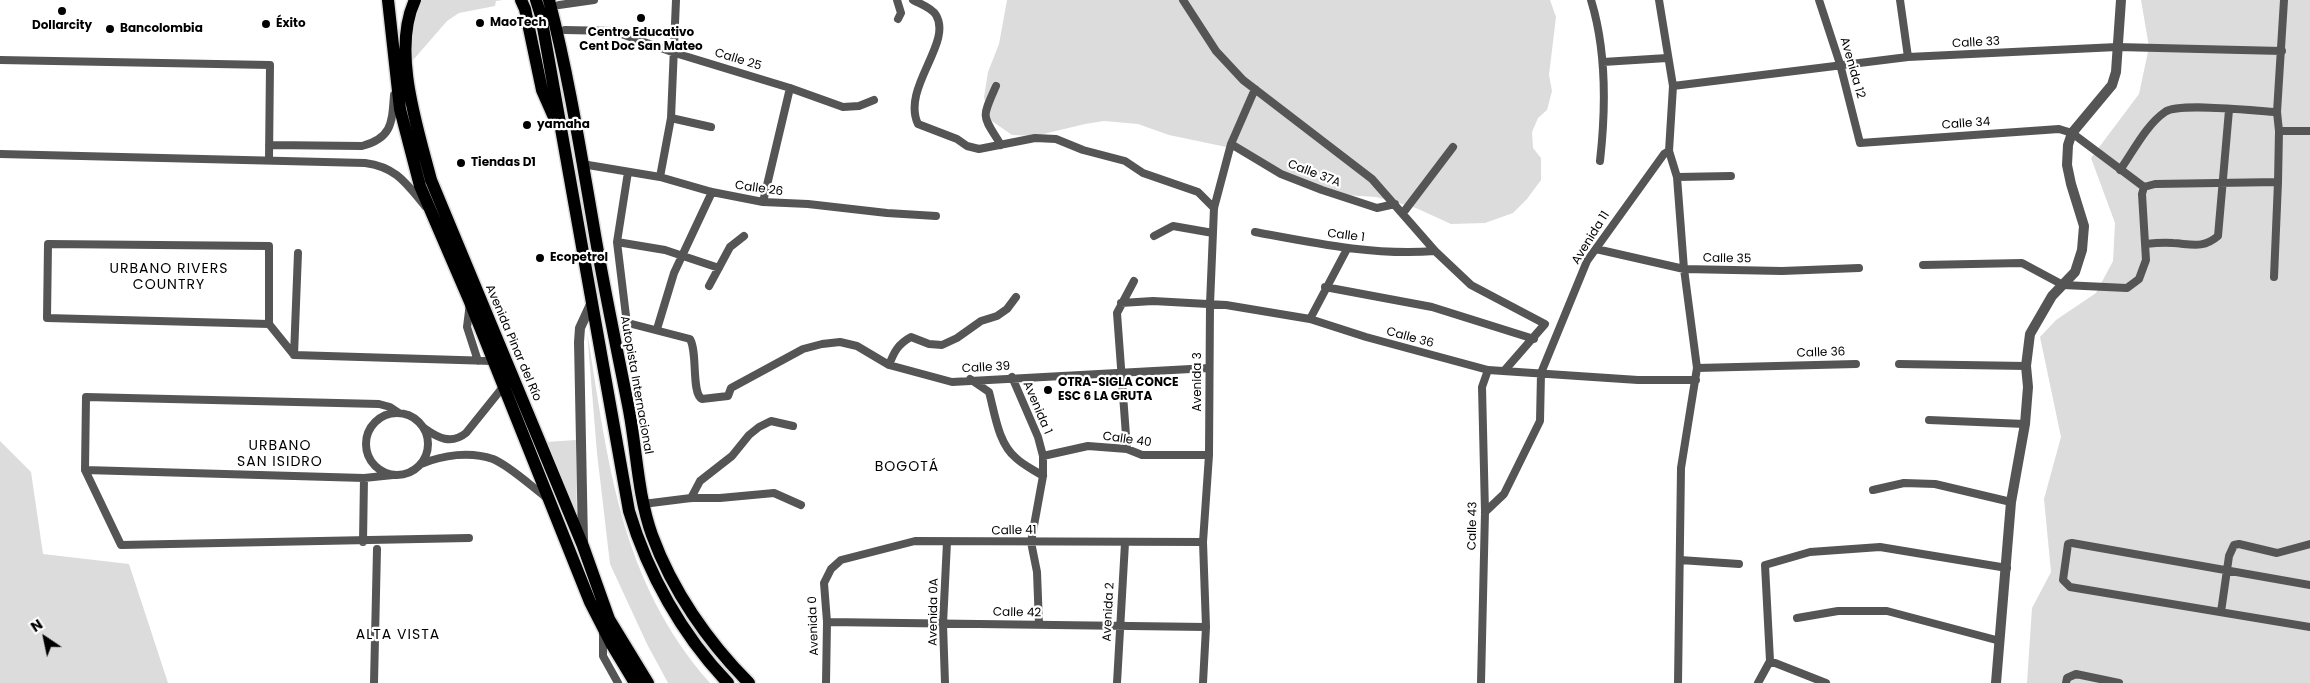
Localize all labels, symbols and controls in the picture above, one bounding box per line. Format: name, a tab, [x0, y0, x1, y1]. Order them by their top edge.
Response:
marker: Dollarcity	[56, 5, 68, 17]
marker: Centro Educativo Cent Doc San Mateo	[635, 12, 647, 24]
place label: MaoTech	[490, 16, 547, 30]
place label: Éxito	[276, 17, 306, 31]
marker: MaoTech	[474, 17, 486, 29]
marker: Éxito	[260, 18, 272, 30]
place label: Dollarcity	[32, 19, 92, 33]
place label: Bancolombia	[120, 22, 203, 36]
marker: Bancolombia	[104, 23, 116, 35]
place label: Centro Educativo Cent Doc San Mateo	[579, 26, 703, 54]
street label: Calle 33	[1952, 35, 2000, 51]
street label: Avenida 12	[1836, 36, 1868, 100]
street label: Calle 25	[713, 46, 763, 74]
street label: Calle 34	[1941, 115, 1991, 133]
place label: yamaha	[537, 118, 590, 132]
marker: yamaha	[521, 119, 533, 131]
place label: Tiendas D1	[471, 156, 536, 170]
marker: Tiendas D1	[455, 157, 467, 169]
street label: Calle 37A	[1285, 157, 1343, 191]
street label: Calle 26	[734, 178, 784, 200]
street label: Avenida 11	[1569, 209, 1613, 267]
street label: Calle 1	[1326, 227, 1366, 245]
place label: Ecopetrol	[550, 251, 608, 265]
street label: Calle 35	[1703, 251, 1751, 267]
marker: Ecopetrol	[534, 252, 546, 264]
district label: URBANO RIVERS COUNTRY	[108, 261, 230, 294]
street label: Avenida Pinar del Río	[482, 283, 544, 403]
street label: Autopista Internacional	[617, 315, 655, 455]
street label: Calle 36	[1385, 325, 1435, 351]
street label: Calle 36	[1796, 345, 1846, 361]
street label: Avenida 3	[1191, 352, 1205, 412]
street label: Calle 39	[961, 360, 1011, 376]
place label: OTRA-SIGLA CONCE ESC 6 LA GRUTA	[1058, 376, 1179, 404]
street label: Avenida 1	[1019, 379, 1055, 437]
marker: OTRA-SIGLA CONCE ESC 6 LA GRUTA	[1042, 384, 1054, 396]
street label: Calle 40	[1102, 429, 1152, 451]
district label: URBANO SAN ISIDRO	[236, 438, 324, 471]
district label: BOGOTÁ	[874, 459, 940, 475]
street label: Calle 43	[1465, 502, 1481, 550]
street label: Calle 41	[991, 523, 1037, 539]
street label: Avenida 0A	[926, 578, 942, 646]
street label: Avenida 2	[1100, 582, 1118, 642]
street label: Avenida 0	[806, 596, 822, 656]
street label: Calle 42	[993, 605, 1041, 621]
north arrow	[20, 613, 70, 663]
text: N	[27, 614, 47, 637]
district label: ALTA VISTA	[355, 627, 441, 643]

